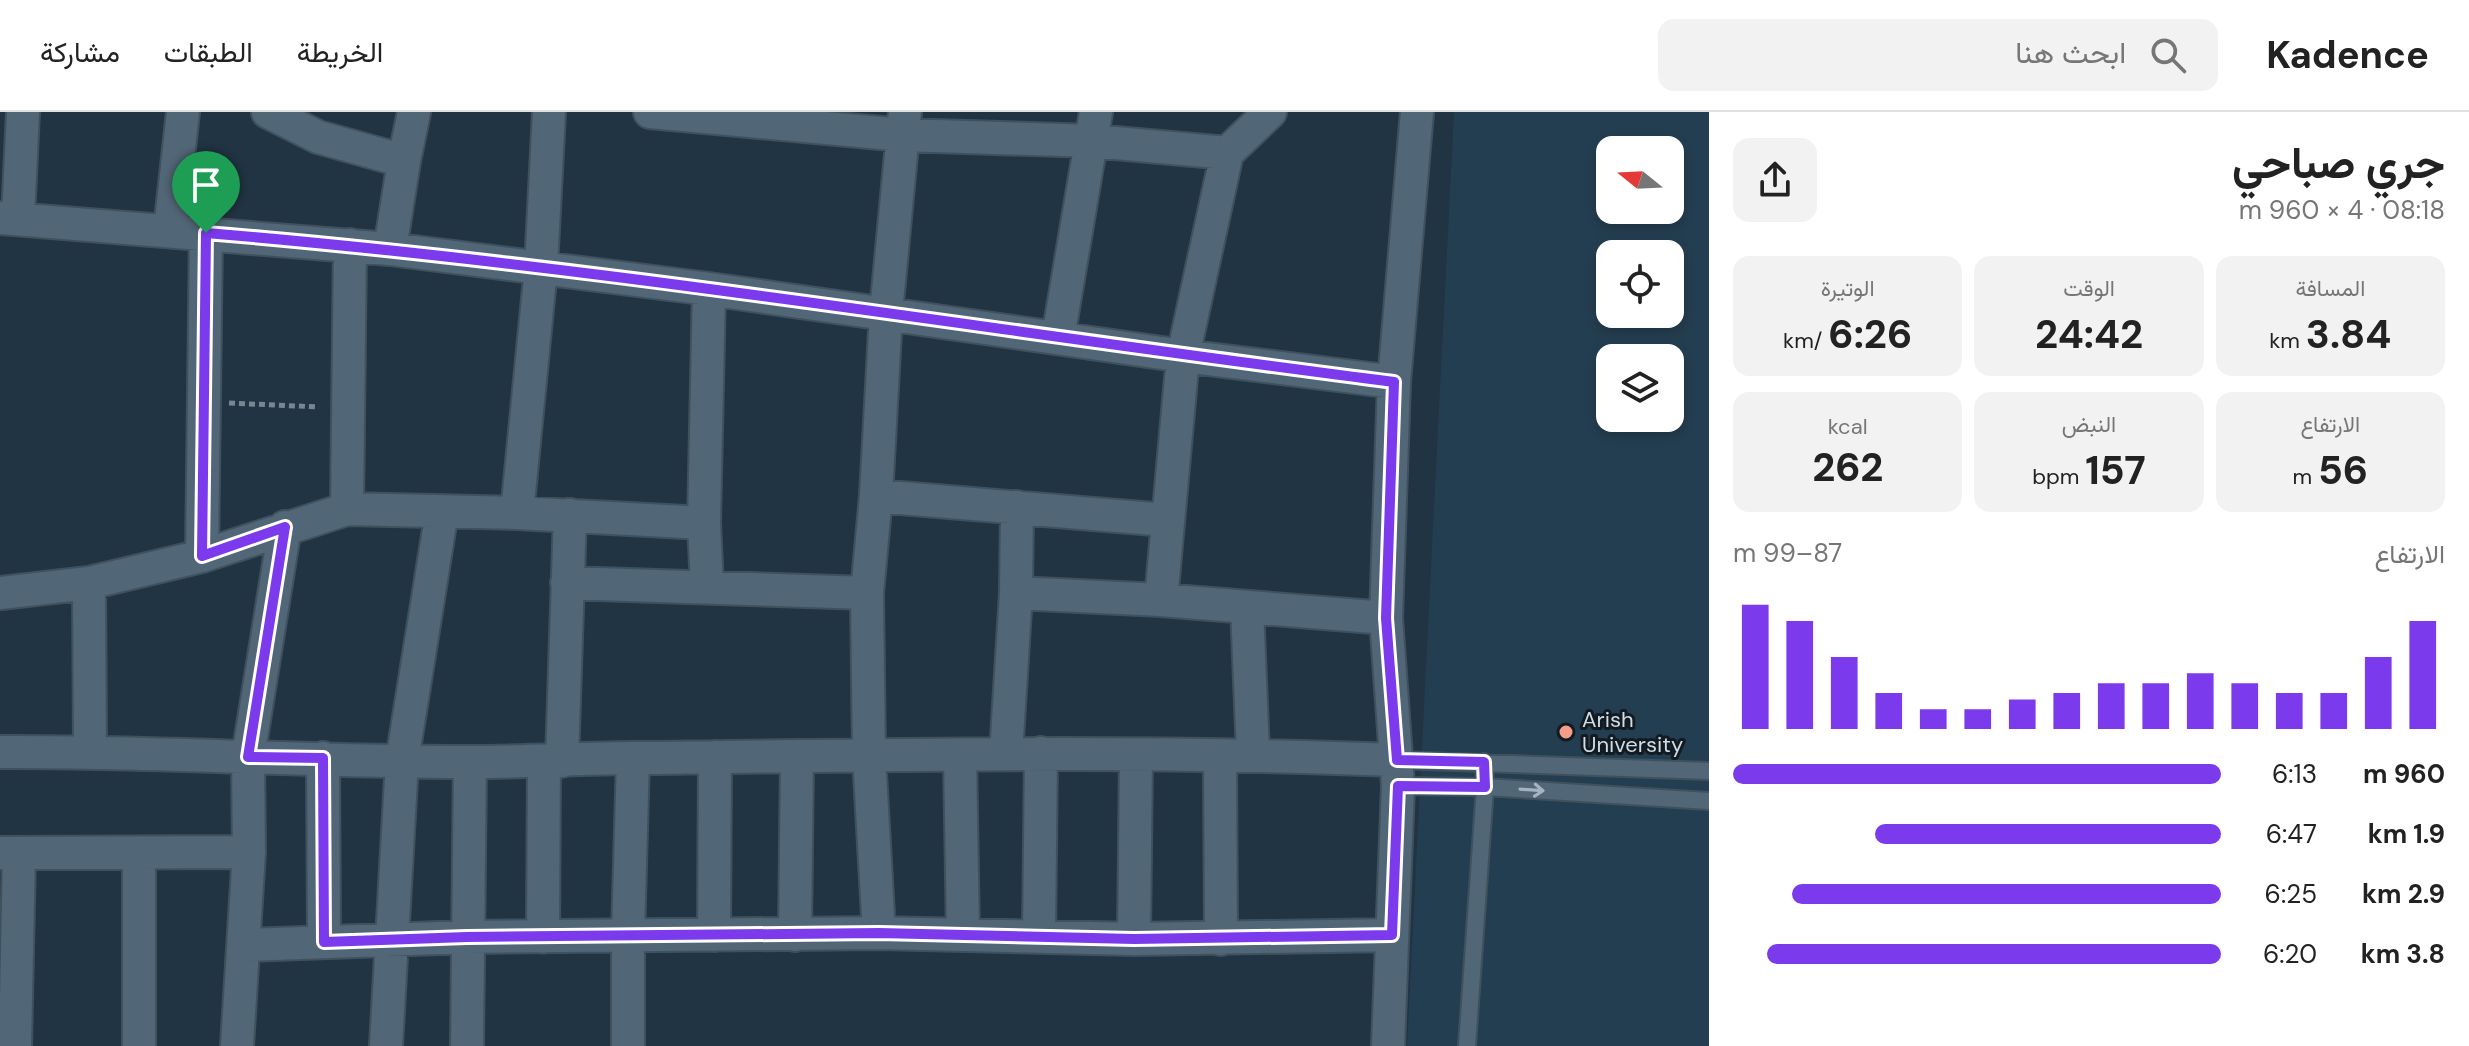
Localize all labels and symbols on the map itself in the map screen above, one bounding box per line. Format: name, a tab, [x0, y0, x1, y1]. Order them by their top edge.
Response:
north arrow	[1596, 136, 1684, 224]
pin	[172, 151, 240, 233]
place label: Arish University	[1582, 705, 1683, 759]
marker: Arish University	[1557, 723, 1575, 741]
one-way arrow	[1518, 783, 1545, 798]

